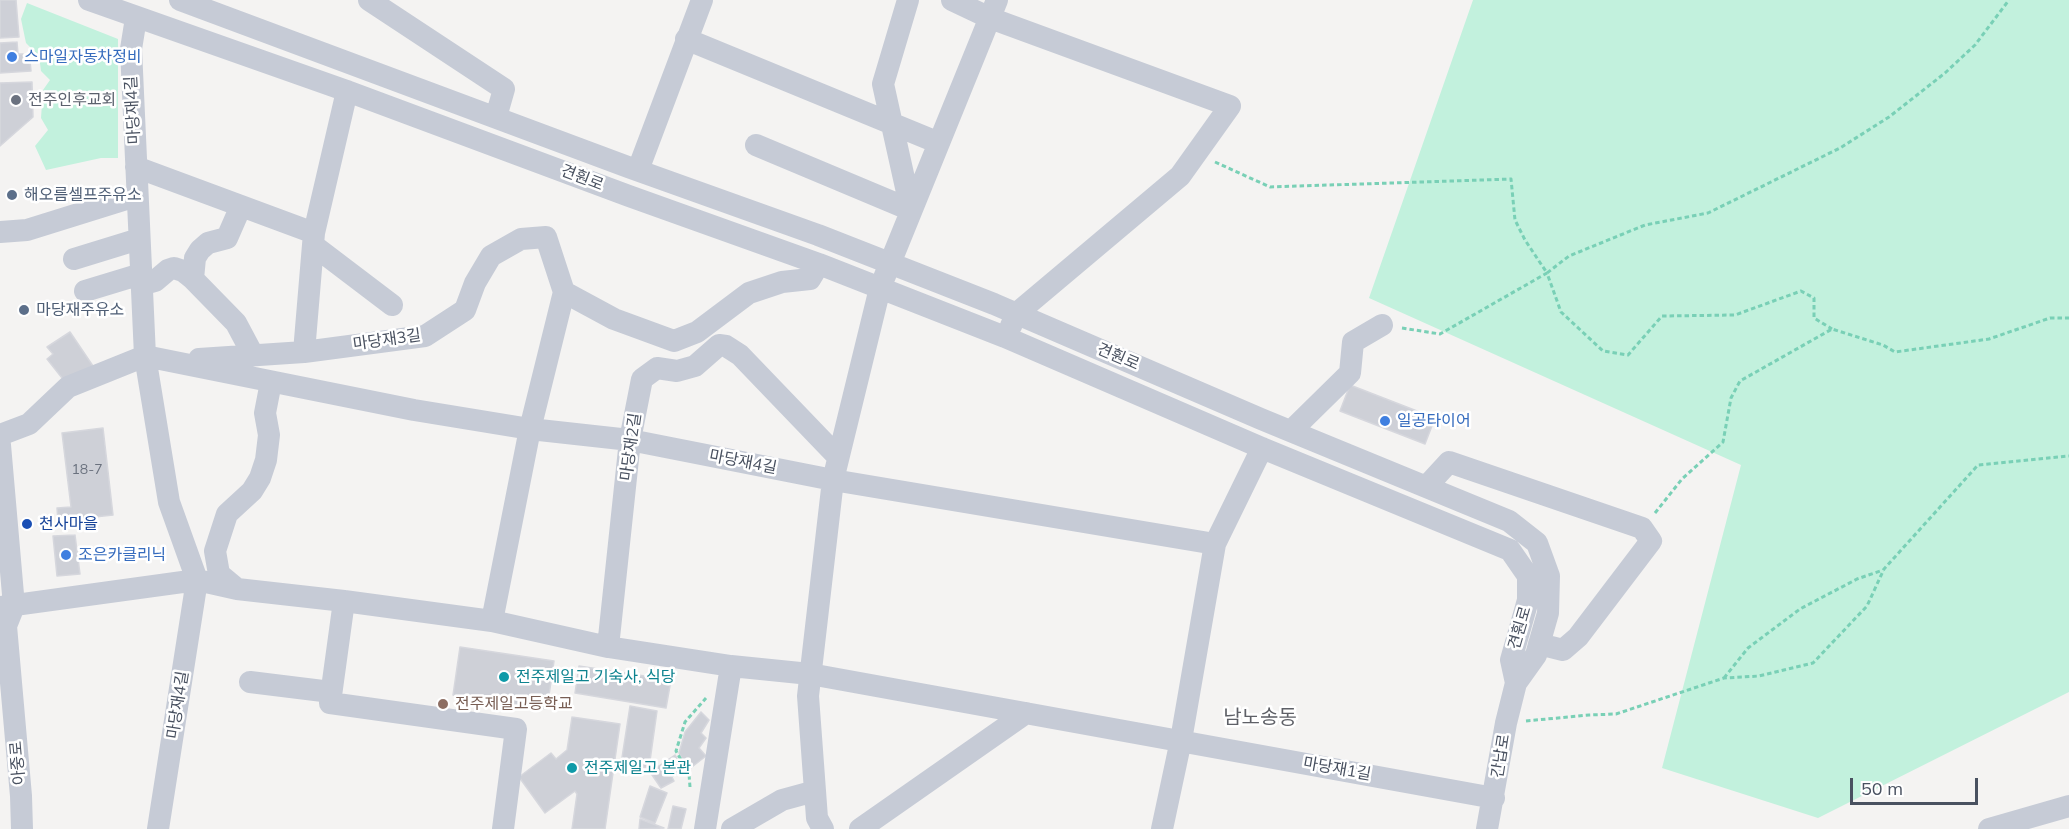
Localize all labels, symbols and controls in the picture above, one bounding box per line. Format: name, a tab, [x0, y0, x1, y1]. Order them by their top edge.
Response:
place label: 스마일자동차정비	[24, 47, 142, 67]
marker: 스마일자동차정비	[5, 50, 19, 64]
street label: 마당재4길	[122, 75, 144, 145]
place label: 전주인후교회	[28, 90, 116, 110]
marker: 전주인후교회	[9, 93, 23, 107]
street label: 견훤로	[558, 161, 606, 195]
place label: 해오름셀프주유소	[24, 185, 142, 205]
marker: 해오름셀프주유소	[5, 188, 19, 202]
place label: 마당재주유소	[36, 300, 124, 320]
marker: 마당재주유소	[17, 303, 31, 317]
street label: 마당재3길	[352, 326, 422, 354]
street label: 견훤로	[1094, 340, 1142, 374]
place label: 일공타이어	[1397, 411, 1471, 431]
street label: 마당재2길	[617, 412, 645, 482]
marker: 일공타이어	[1378, 414, 1392, 428]
street label: 마당재4길	[708, 446, 778, 478]
house number: 18-7	[71, 462, 103, 478]
place label: 천사마을	[39, 514, 98, 534]
marker: 천사마을	[20, 517, 34, 531]
place label: 조은카클리닉	[78, 545, 166, 565]
marker: 조은카클리닉	[59, 548, 73, 562]
street label: 견훤로	[1505, 604, 1535, 652]
place label: 전주제일고 기숙사, 식당	[516, 667, 675, 687]
street label: 마당재4길	[163, 670, 193, 740]
marker: 전주제일고 기숙사, 식당	[497, 670, 511, 684]
place label: 전주제일고등학교	[455, 694, 573, 714]
marker: 전주제일고등학교	[436, 697, 450, 711]
district label: 남노송동	[1223, 706, 1297, 730]
street label: 간납로	[1488, 733, 1514, 779]
street label: 아중로	[7, 740, 29, 786]
street label: 마당재1길	[1302, 754, 1372, 784]
place label: 전주제일고 본관	[584, 758, 691, 778]
marker: 전주제일고 본관	[565, 761, 579, 775]
scale bar	[1853, 766, 1980, 804]
text: 50 m	[1861, 777, 1903, 800]

